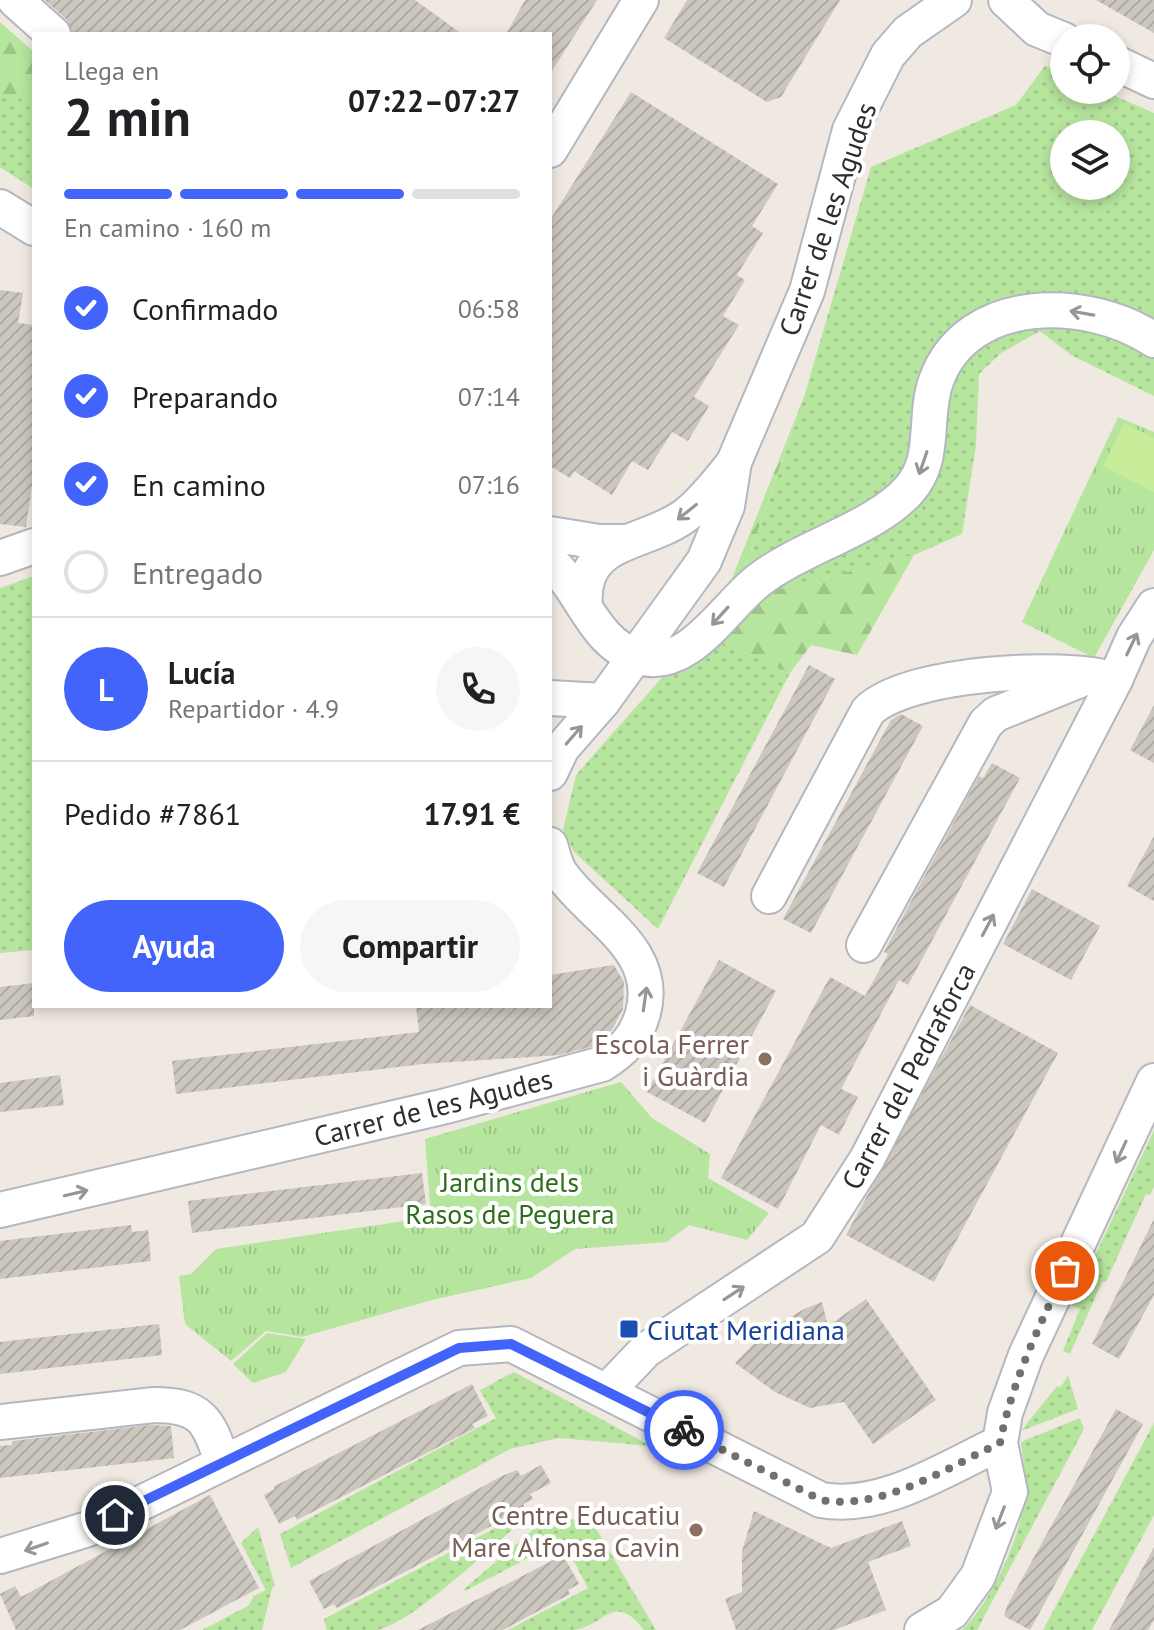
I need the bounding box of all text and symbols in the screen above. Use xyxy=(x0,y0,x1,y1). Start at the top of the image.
map controls xyxy=(1050,24,1130,200)
button: locate xyxy=(1050,24,1130,104)
text: Llega en xyxy=(64,54,159,87)
text: 07:22–07:27 xyxy=(348,81,520,120)
text: 2 min xyxy=(64,83,191,150)
street label: Carrer de les Agudes xyxy=(770,97,884,341)
button: layers xyxy=(1050,120,1130,200)
text: En camino · 160 m xyxy=(64,211,271,244)
icon: check xyxy=(64,286,108,330)
text: Confirmado xyxy=(132,289,278,328)
text: 06:58 xyxy=(458,292,520,325)
one-way arrow xyxy=(1069,305,1095,320)
icon: check xyxy=(64,374,108,418)
text: Preparando xyxy=(132,377,278,416)
text: 07:14 xyxy=(458,380,520,413)
one-way arrow xyxy=(915,451,930,476)
icon: check xyxy=(64,462,108,506)
text: En camino xyxy=(132,465,266,504)
text: 07:16 xyxy=(458,468,520,501)
one-way arrow xyxy=(677,503,698,521)
text: Entregado xyxy=(132,553,263,592)
one-way arrow xyxy=(710,606,729,626)
one-way arrow xyxy=(1125,632,1140,656)
button: phone xyxy=(436,647,520,731)
text: Lucía xyxy=(168,653,236,692)
text: L xyxy=(98,670,114,709)
text: Repartidor · 4.9 xyxy=(168,692,339,725)
one-way arrow xyxy=(565,725,583,745)
text: Pedido #7861 xyxy=(64,794,241,833)
text: 17.91 € xyxy=(424,794,520,833)
button: Ayuda xyxy=(64,900,284,992)
button: Compartir xyxy=(300,900,520,992)
one-way arrow xyxy=(980,914,996,938)
street label: Carrer del Pedraforca xyxy=(833,956,983,1196)
one-way arrow xyxy=(638,987,653,1012)
place label: Escola Ferrer i Guàrdia xyxy=(594,1025,749,1094)
marker: Escola Ferrer i Guàrdia xyxy=(756,1050,774,1068)
street label: Carrer de les Agudes xyxy=(310,1059,556,1155)
one-way arrow xyxy=(1113,1140,1128,1164)
park label: Jardins dels Rasos de Peguera xyxy=(405,1163,615,1232)
one-way arrow xyxy=(63,1185,88,1200)
pin xyxy=(1031,1237,1099,1305)
icon: bag xyxy=(1043,1249,1087,1293)
one-way arrow xyxy=(722,1284,745,1300)
place label: Ciutat Meridiana xyxy=(647,1311,845,1348)
marker: Ciutat Meridiana xyxy=(618,1318,640,1340)
courier xyxy=(644,1390,724,1470)
icon: bike xyxy=(662,1408,706,1452)
pin xyxy=(81,1481,149,1549)
icon: home xyxy=(93,1493,137,1537)
place label: Centre Educatiu Mare Alfonsa Cavin xyxy=(451,1496,680,1565)
one-way arrow xyxy=(992,1505,1006,1529)
marker: Centre Educatiu Mare Alfonsa Cavin xyxy=(687,1521,705,1539)
one-way arrow xyxy=(24,1541,49,1555)

